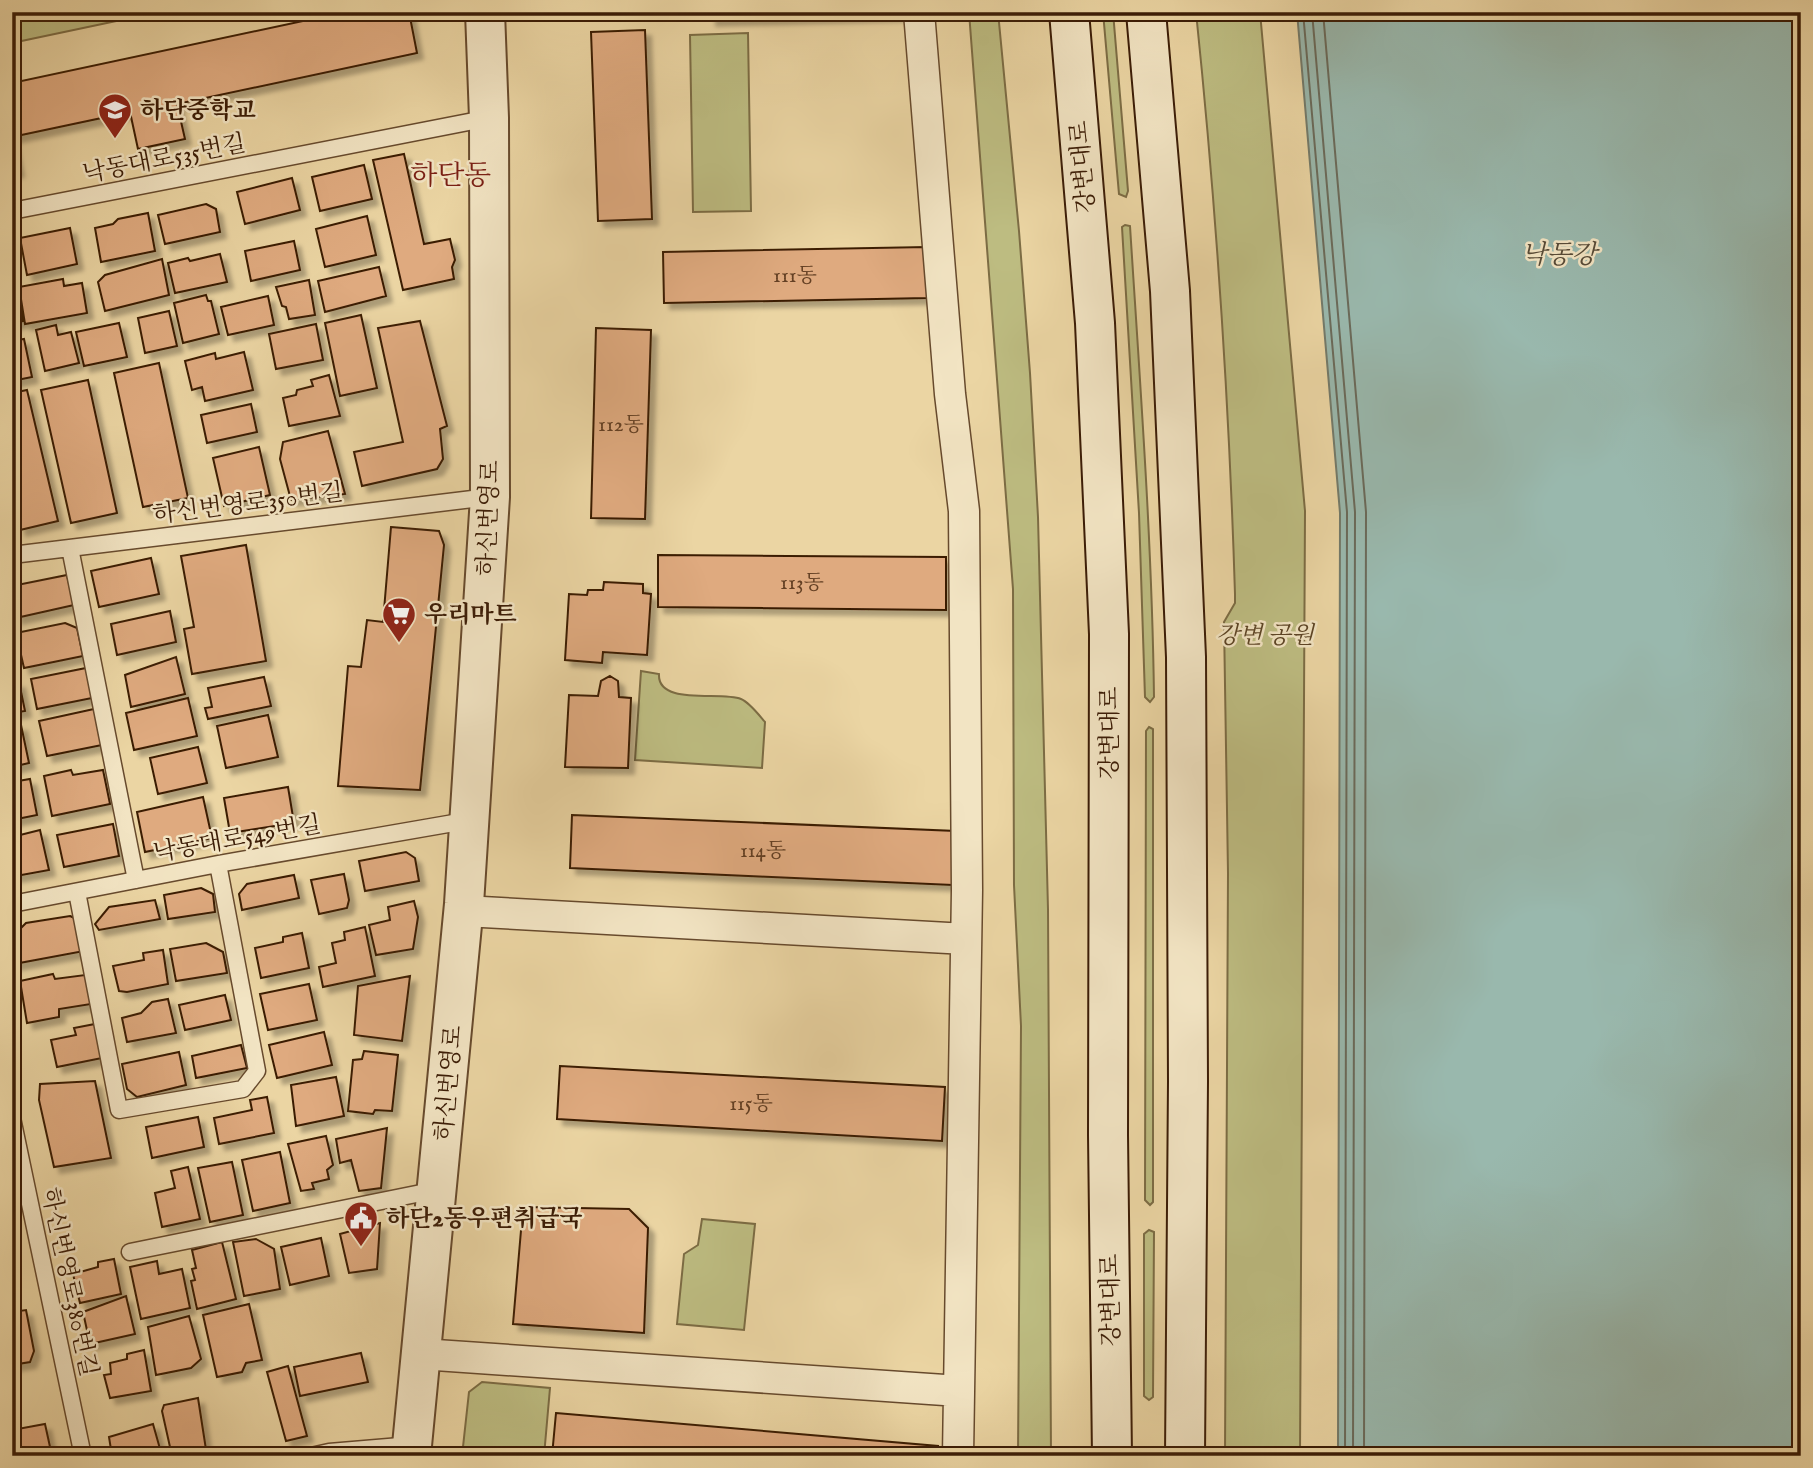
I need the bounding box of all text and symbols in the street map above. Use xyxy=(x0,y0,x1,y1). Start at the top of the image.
school or university icon: 하단중학교 xyxy=(96,91,134,140)
place label: 하단중학교 xyxy=(140,96,256,127)
street label: 강변대로 xyxy=(1064,119,1103,214)
street label: 낙동대로535번길 xyxy=(80,128,248,190)
district label: 하단동 xyxy=(410,159,492,194)
water label: 낙동강 xyxy=(1521,239,1601,272)
house number: 111동 xyxy=(773,263,817,290)
house number: 112동 xyxy=(598,412,644,439)
street label: 하신번영로 xyxy=(472,460,507,577)
street label: 하신번영로350번길 xyxy=(151,477,345,532)
house number: 113동 xyxy=(780,570,824,597)
supermarket icon: 우리마트 xyxy=(380,595,418,644)
place label: 우리마트 xyxy=(424,600,517,631)
park label: 강변 공원 xyxy=(1216,621,1316,652)
street label: 강변대로 xyxy=(1095,687,1126,779)
street label: 낙동대로549번길 xyxy=(151,809,324,869)
house number: 114동 xyxy=(740,838,786,865)
street label: 하신번영로 xyxy=(429,1024,470,1142)
house number: 115동 xyxy=(729,1091,773,1118)
street label: 하신번영로380번길 xyxy=(33,1185,104,1380)
public building icon: 하단2동우편취급국 xyxy=(342,1199,380,1248)
place label: 하단2동우편취급국 xyxy=(386,1204,583,1235)
street label: 강변대로 xyxy=(1095,1253,1128,1347)

